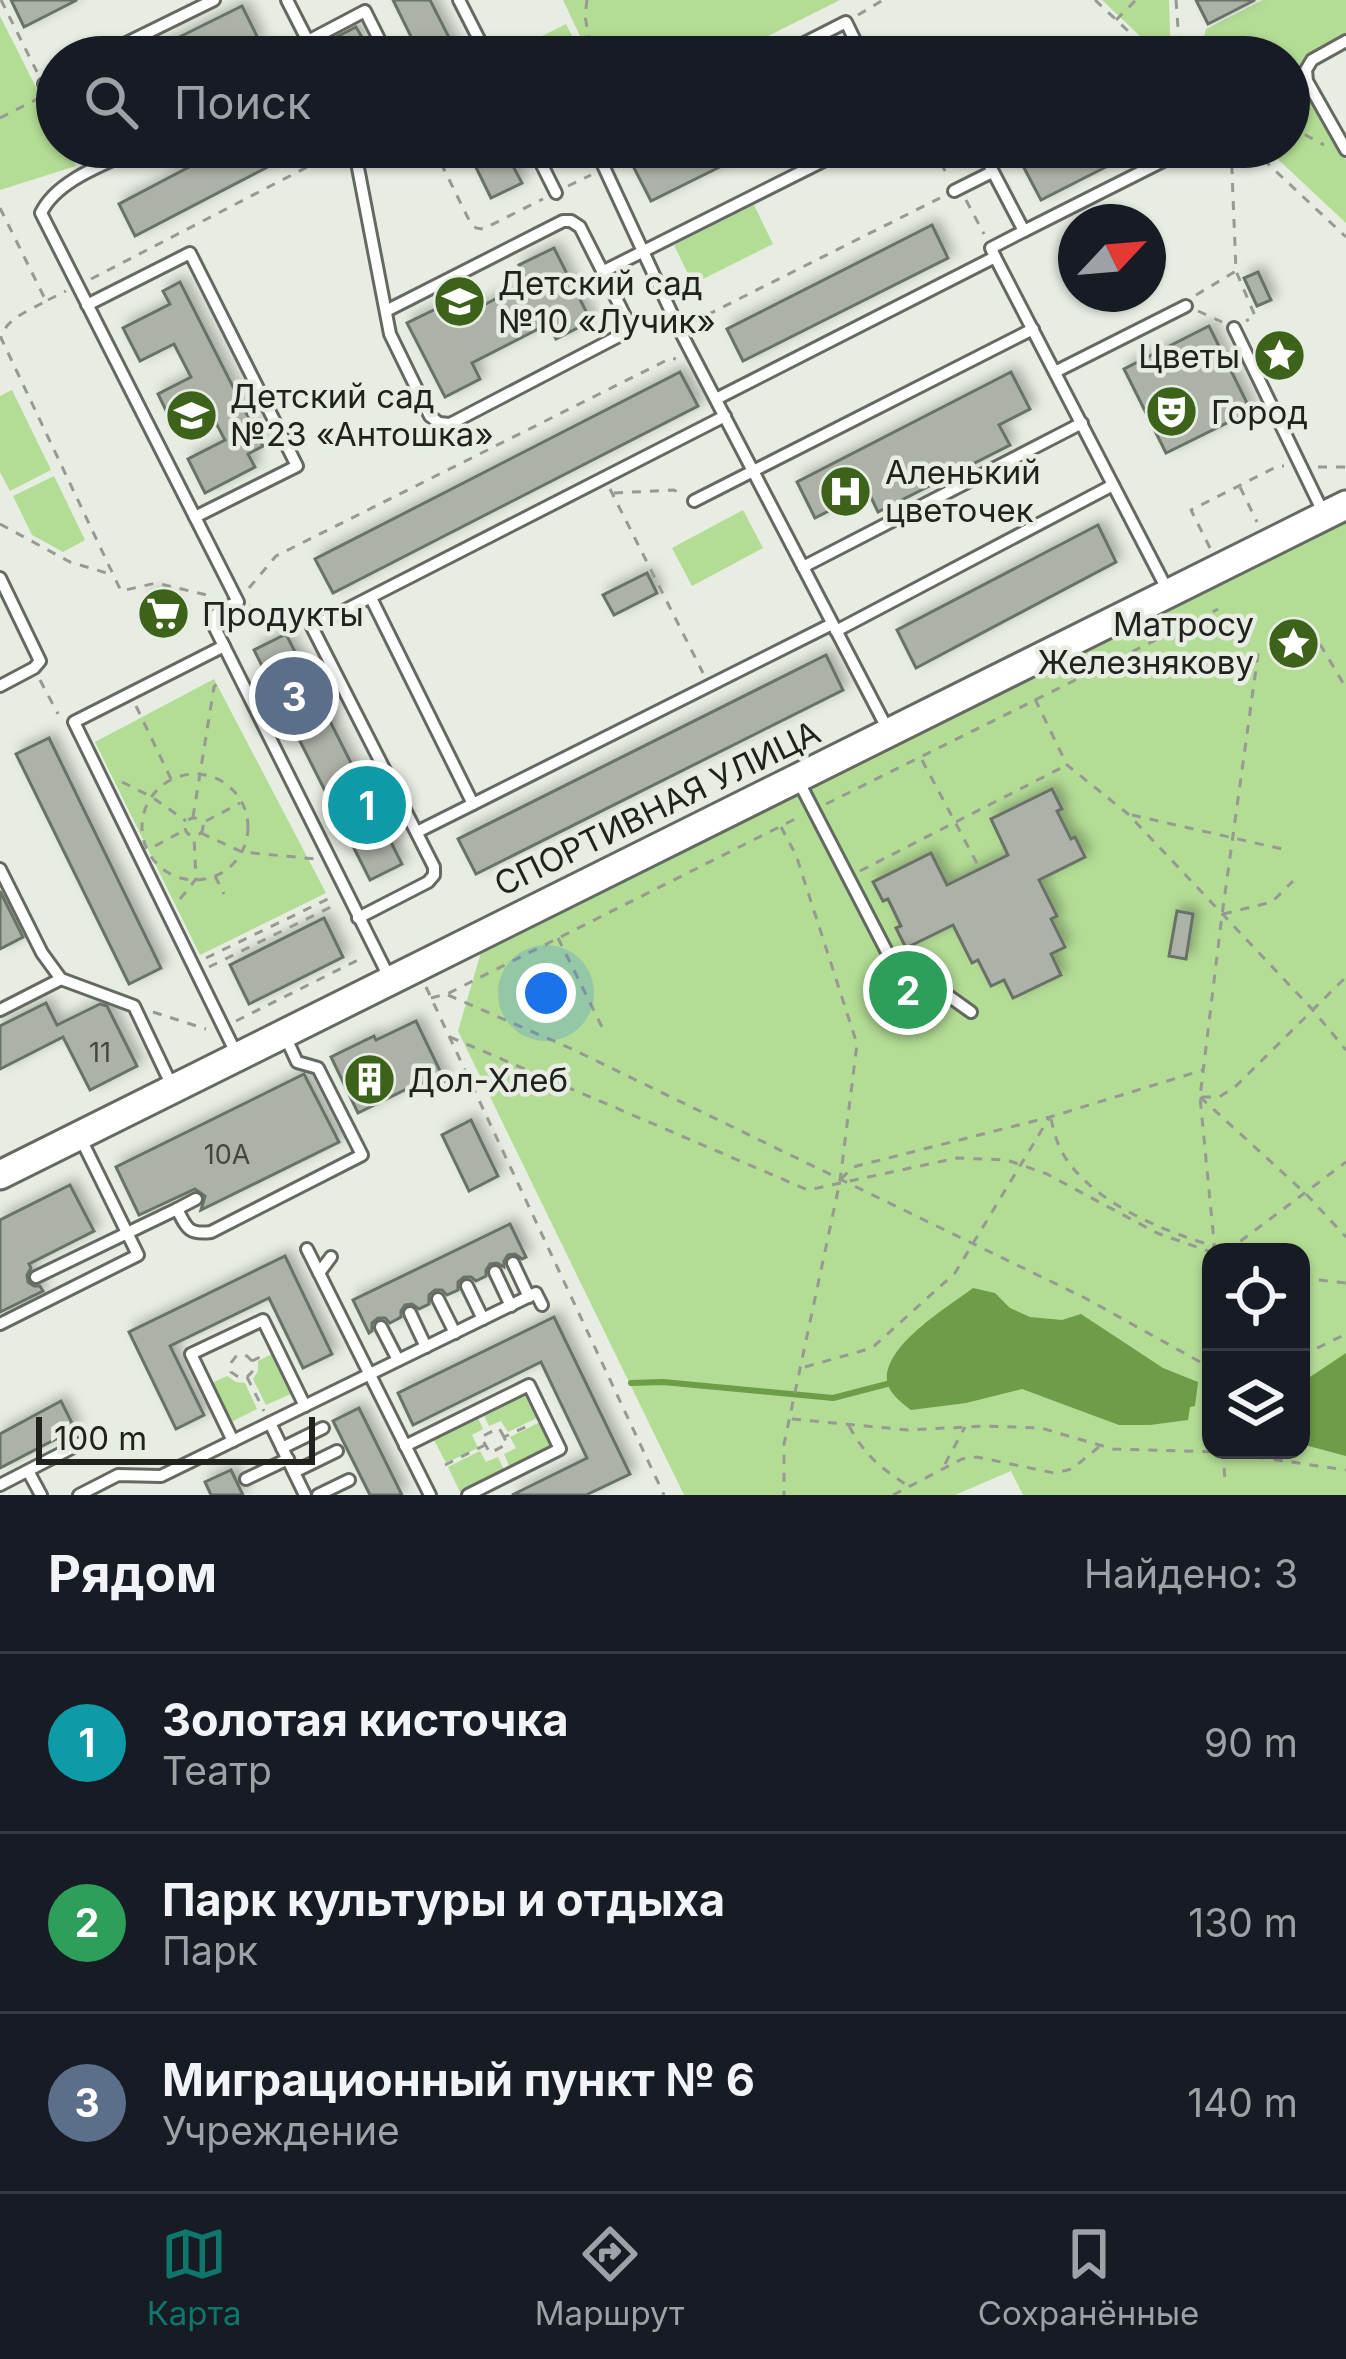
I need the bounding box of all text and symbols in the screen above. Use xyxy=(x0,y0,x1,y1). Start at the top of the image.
search box xyxy=(36,36,1310,168)
icon: search xyxy=(78,69,144,135)
text: Поиск xyxy=(174,75,311,130)
north arrow xyxy=(1058,204,1166,312)
place label: Детский сад №10 «Лучик» xyxy=(498,263,716,341)
school or university icon: Детский сад №10 «Лучик» xyxy=(431,274,487,330)
place icon: Цветы xyxy=(1251,328,1307,384)
place label: Цветы xyxy=(1138,336,1240,376)
place label: Детский сад №23 «Антошка» xyxy=(230,376,494,454)
theatre icon: Город xyxy=(1144,384,1200,440)
school or university icon: Детский сад №23 «Антошка» xyxy=(163,387,219,443)
place label: Город xyxy=(1211,392,1308,432)
place label: Аленький цветочек xyxy=(885,452,1041,530)
hospital icon: Аленький цветочек xyxy=(818,463,874,519)
supermarket icon: Продукты xyxy=(135,586,191,642)
place label: Продукты xyxy=(202,594,364,634)
place label: Матросу Железнякову xyxy=(1038,604,1254,682)
place icon: Матросу Железнякову xyxy=(1265,615,1321,671)
pin: 3 xyxy=(255,651,333,741)
street label: СПОРТИВНАЯ УЛИЦА xyxy=(488,712,826,904)
pin: 1 xyxy=(328,760,406,850)
pin: 2 xyxy=(869,945,947,1035)
your location xyxy=(516,963,576,1023)
house number: 11 xyxy=(89,1036,111,1069)
building icon: Дол-Хлеб xyxy=(341,1052,397,1108)
place label: Дол-Хлеб xyxy=(408,1060,568,1100)
house number: 10А xyxy=(204,1138,250,1171)
map controls xyxy=(1202,1243,1310,1459)
button: locate xyxy=(1202,1243,1310,1351)
button: layers xyxy=(1202,1351,1310,1459)
scale bar xyxy=(36,1411,315,1464)
text: 100 m xyxy=(54,1418,147,1458)
text: Рядом xyxy=(48,1543,217,1604)
text: Найдено: 3 xyxy=(1084,1550,1298,1597)
text: Золотая кисточка xyxy=(162,1692,569,1747)
text: 1 xyxy=(79,1719,95,1766)
text: 90 m xyxy=(1204,1719,1298,1766)
text: Театр xyxy=(162,1747,272,1794)
text: Парк культуры и отдыха xyxy=(162,1872,725,1927)
text: 2 xyxy=(75,1899,99,1946)
text: 130 m xyxy=(1188,1899,1298,1946)
text: Парк xyxy=(162,1927,258,1974)
text: Миграционный пункт № 6 xyxy=(162,2052,755,2107)
text: 3 xyxy=(74,2079,100,2126)
text: 140 m xyxy=(1187,2079,1298,2126)
text: Учреждение xyxy=(162,2107,400,2154)
tab: Карта xyxy=(147,2221,241,2333)
tab: Маршрут xyxy=(535,2221,684,2333)
tab: Сохранённые xyxy=(978,2221,1199,2333)

